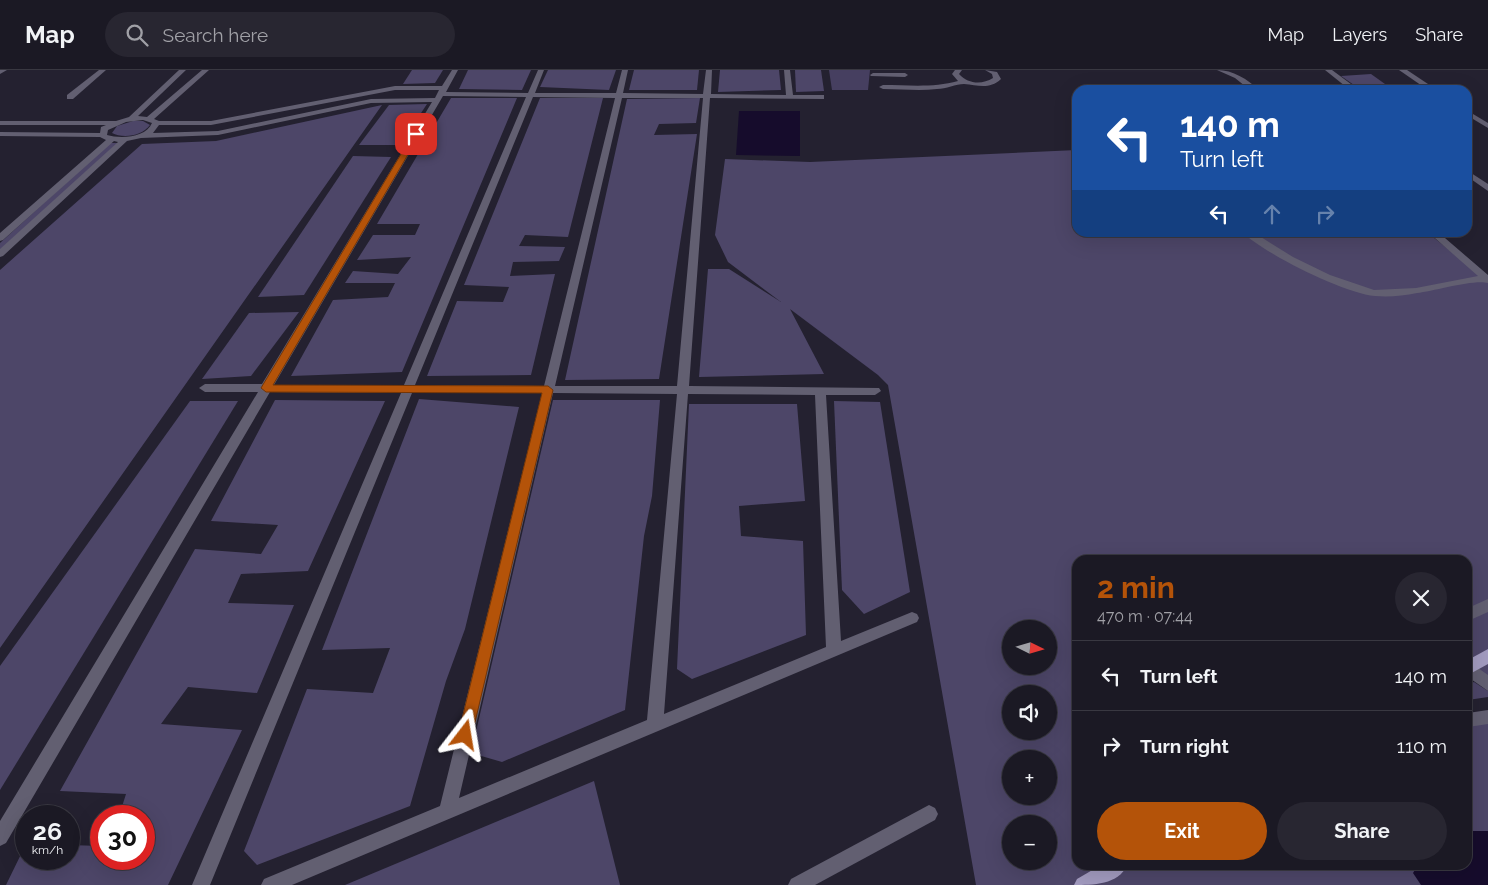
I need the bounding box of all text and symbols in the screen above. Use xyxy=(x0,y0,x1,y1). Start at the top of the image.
search box xyxy=(105,12,455,57)
text: Map xyxy=(25,20,75,49)
icon: search xyxy=(123,21,151,49)
text: Search here xyxy=(163,24,268,46)
text: Map xyxy=(1268,24,1304,45)
text: Layers xyxy=(1332,24,1387,45)
text: Share xyxy=(1415,24,1463,45)
text: 140 m xyxy=(1180,104,1280,145)
icon: left xyxy=(1097,105,1162,170)
pin xyxy=(395,113,437,155)
icon: arrive xyxy=(402,120,430,148)
text: Turn left xyxy=(1180,146,1264,172)
icon: left xyxy=(1205,200,1233,228)
icon: ahead xyxy=(1258,200,1286,228)
icon: right xyxy=(1311,200,1339,228)
text: 2 min xyxy=(1097,570,1175,605)
button: close xyxy=(1395,572,1447,624)
text: 470 m · 07:44 xyxy=(1097,607,1193,626)
north arrow xyxy=(1002,620,1058,675)
map controls xyxy=(1002,620,1057,870)
icon: left xyxy=(1097,662,1125,690)
text: Turn left xyxy=(1140,665,1217,687)
text: 140 m xyxy=(1395,665,1447,687)
button: sound xyxy=(1002,685,1057,740)
position arrow xyxy=(438,708,490,760)
icon: right xyxy=(1097,732,1125,760)
text: Turn right xyxy=(1140,735,1229,757)
text: 110 m xyxy=(1397,735,1447,757)
button: + xyxy=(1002,750,1057,805)
button: Exit xyxy=(1097,802,1267,860)
button: Share xyxy=(1277,802,1447,860)
speed limit sign: 30 xyxy=(90,805,155,870)
button: − xyxy=(1002,815,1057,870)
text: 26 xyxy=(33,816,62,846)
text: km/h xyxy=(32,843,63,857)

